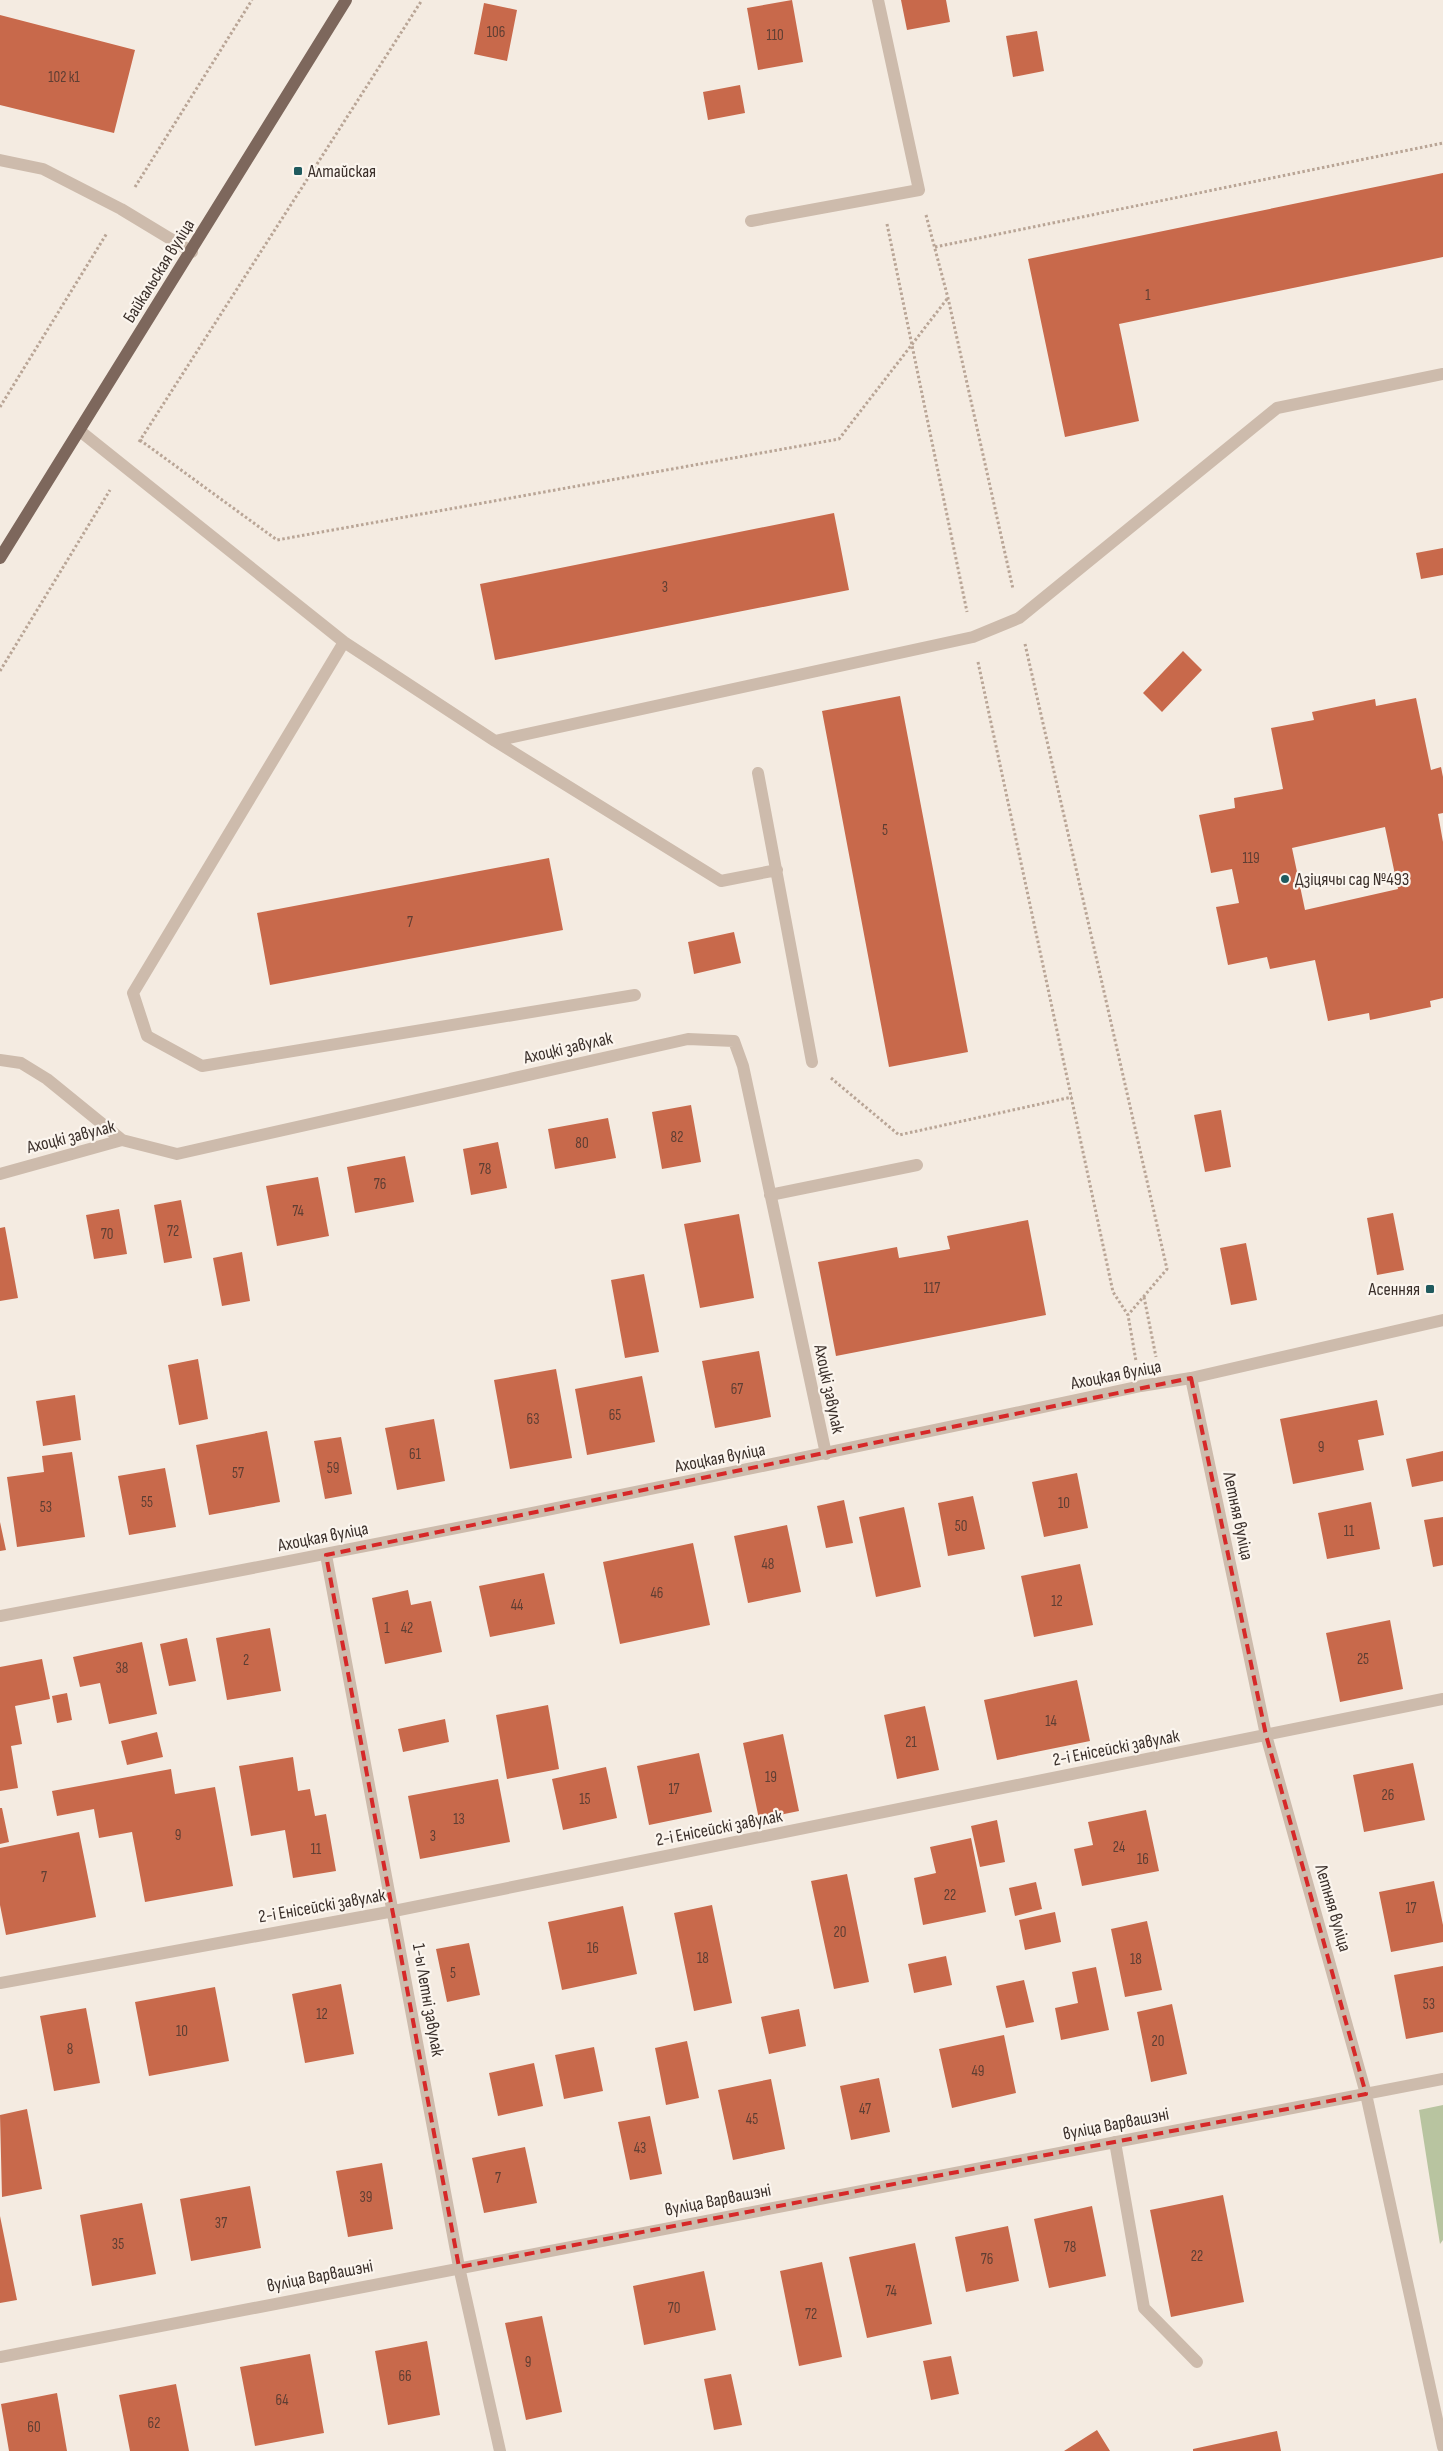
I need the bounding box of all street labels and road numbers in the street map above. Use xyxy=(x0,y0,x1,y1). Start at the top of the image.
street label: Байкальская вуліца xyxy=(119,215,199,327)
street label: Ахоцкі завулак xyxy=(521,1028,615,1069)
street label: Ахоцкі завулак xyxy=(24,1116,118,1158)
street label: Ахоцкі завулак xyxy=(809,1342,849,1436)
street label: Ахоцкая вуліца xyxy=(1068,1356,1163,1394)
street label: Ахоцкая вуліца xyxy=(672,1439,767,1477)
street label: Летняя вуліца xyxy=(1218,1469,1258,1562)
street label: Ахоцкая вуліца xyxy=(275,1518,370,1556)
street label: 2-і Енісейскі завулак xyxy=(1051,1725,1181,1771)
street label: 2-і Енісейскі завулак xyxy=(654,1805,784,1851)
street label: Летняя вуліца xyxy=(1310,1861,1355,1954)
street label: 2-і Енісейскі завулак xyxy=(257,1884,387,1928)
street label: 1-ы Летні завулак xyxy=(408,1942,448,2058)
street label: вуліца Варвашэні xyxy=(1061,2103,1171,2145)
street label: вуліца Варвашэні xyxy=(663,2179,773,2221)
street label: вуліца Варвашэні xyxy=(265,2255,375,2297)

